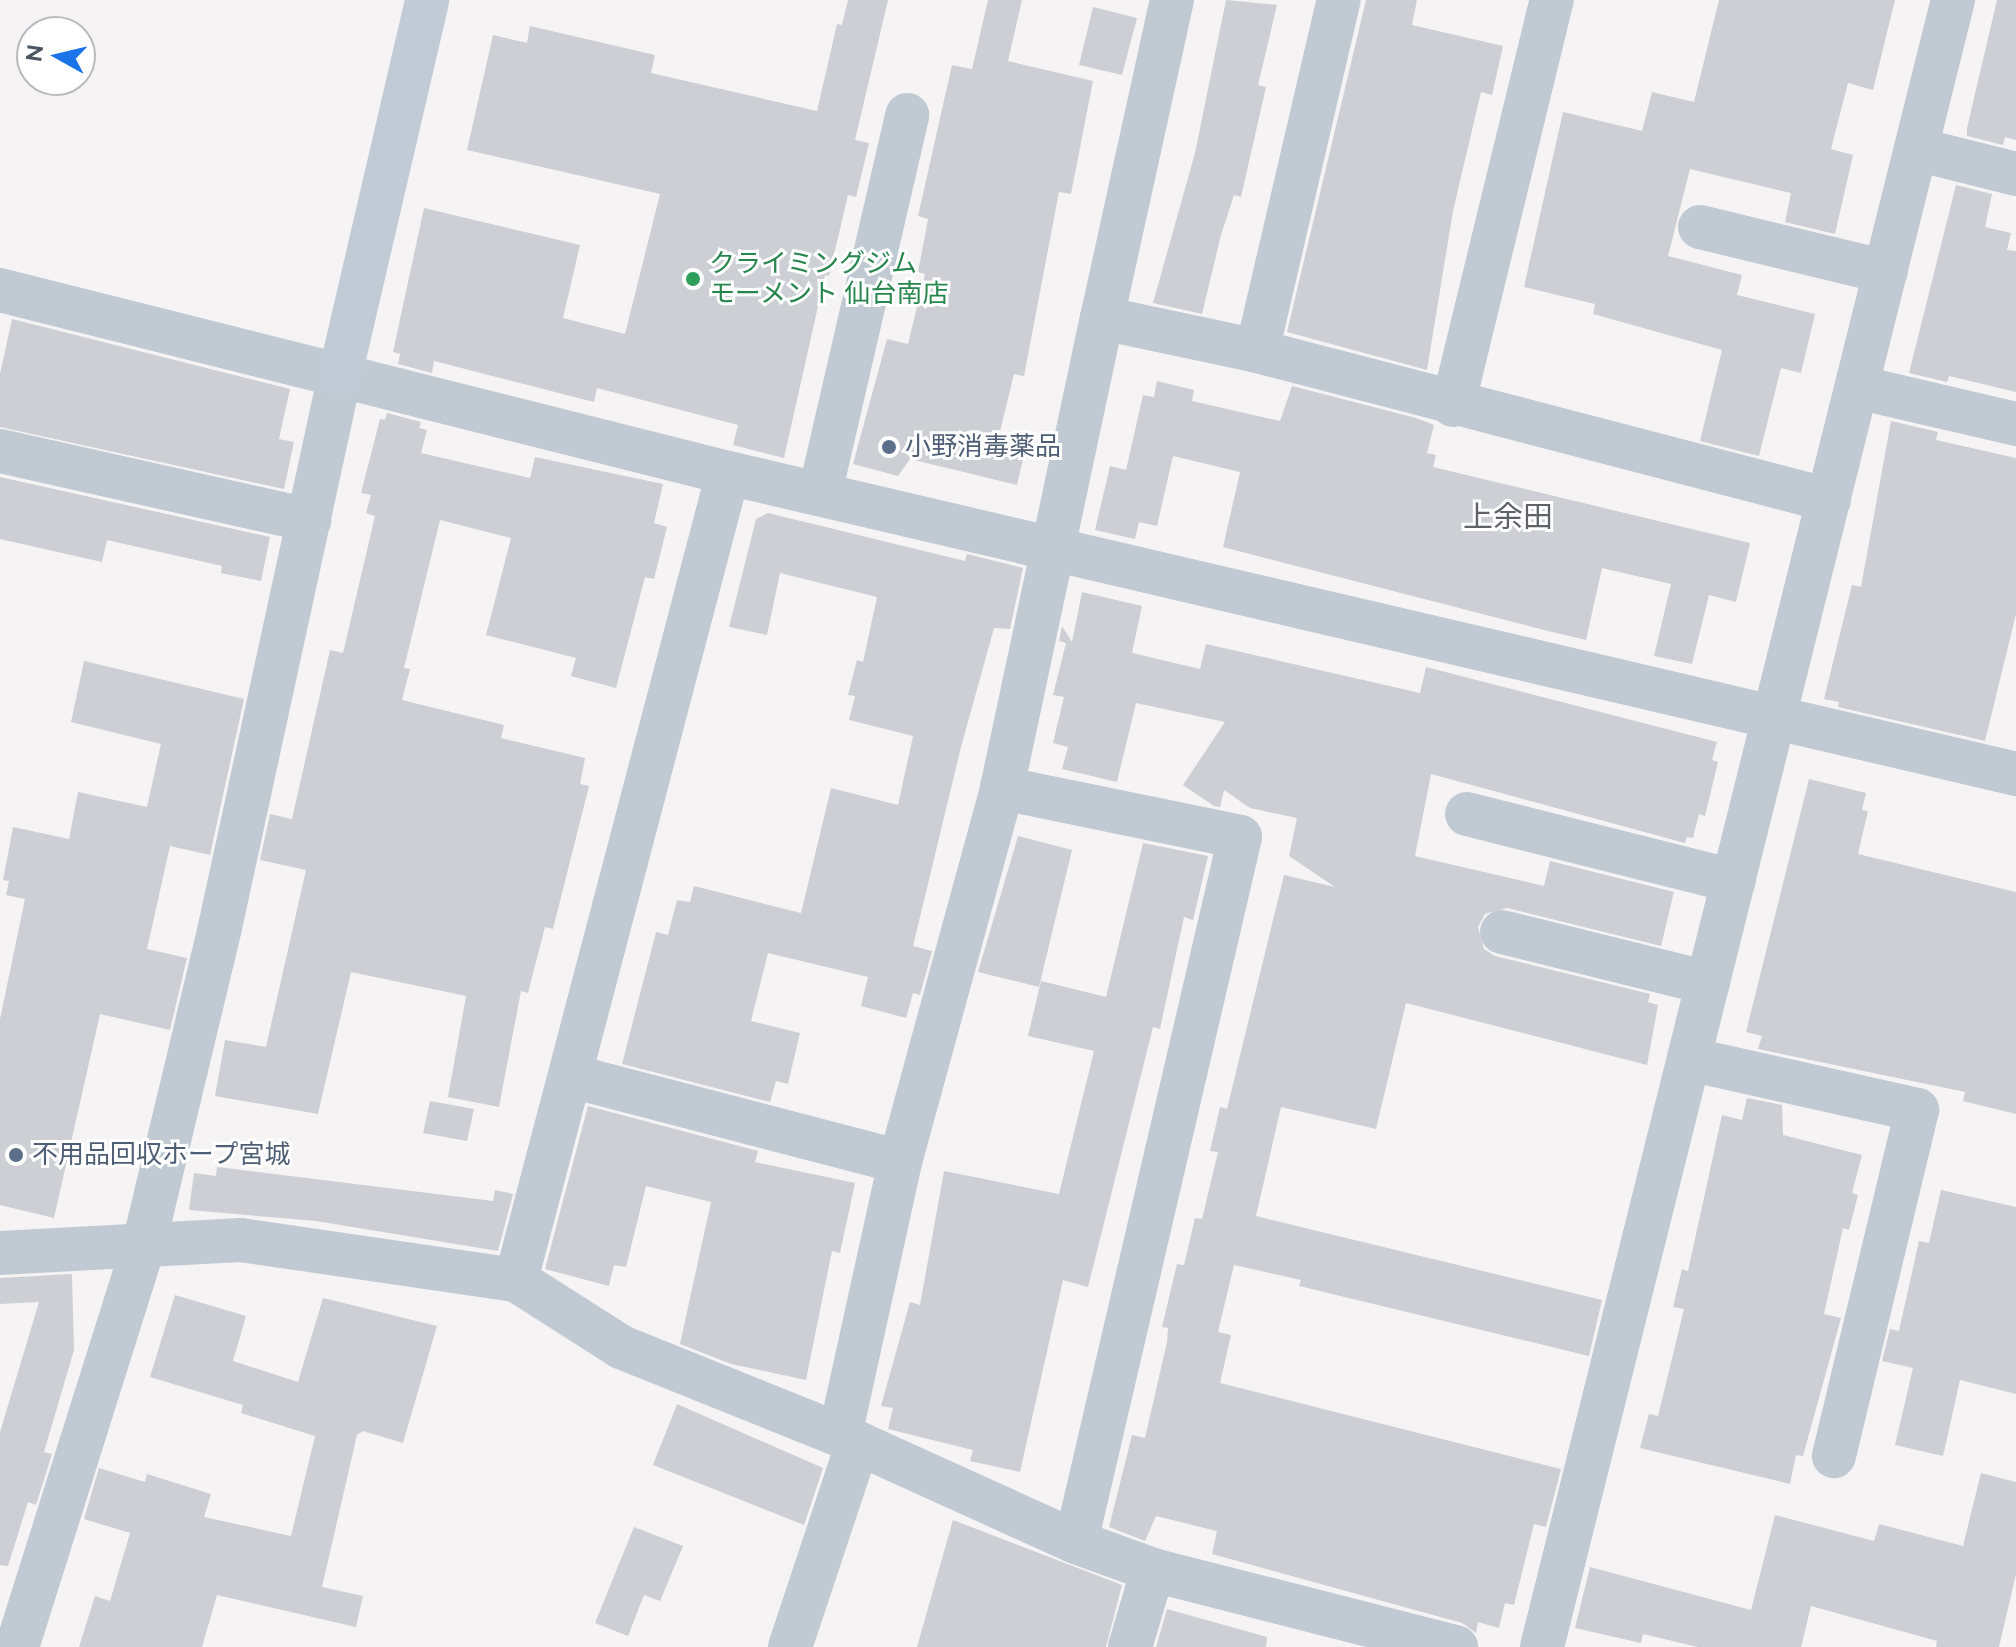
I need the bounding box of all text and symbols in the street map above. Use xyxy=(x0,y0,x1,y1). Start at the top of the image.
north arrow xyxy=(16,16,96,96)
text: N xyxy=(20,43,48,63)
place label: クライミングジム モーメント 仙台南店 xyxy=(709,248,950,310)
marker: クライミングジム モーメント 仙台南店 xyxy=(684,270,702,288)
place label: 小野消毒薬品 xyxy=(905,431,1061,463)
marker: 小野消毒薬品 xyxy=(880,438,898,456)
district label: 上余田 xyxy=(1463,499,1553,535)
place label: 不用品回収ホープ宮城 xyxy=(32,1139,292,1171)
marker: 不用品回収ホープ宮城 xyxy=(7,1146,25,1164)

